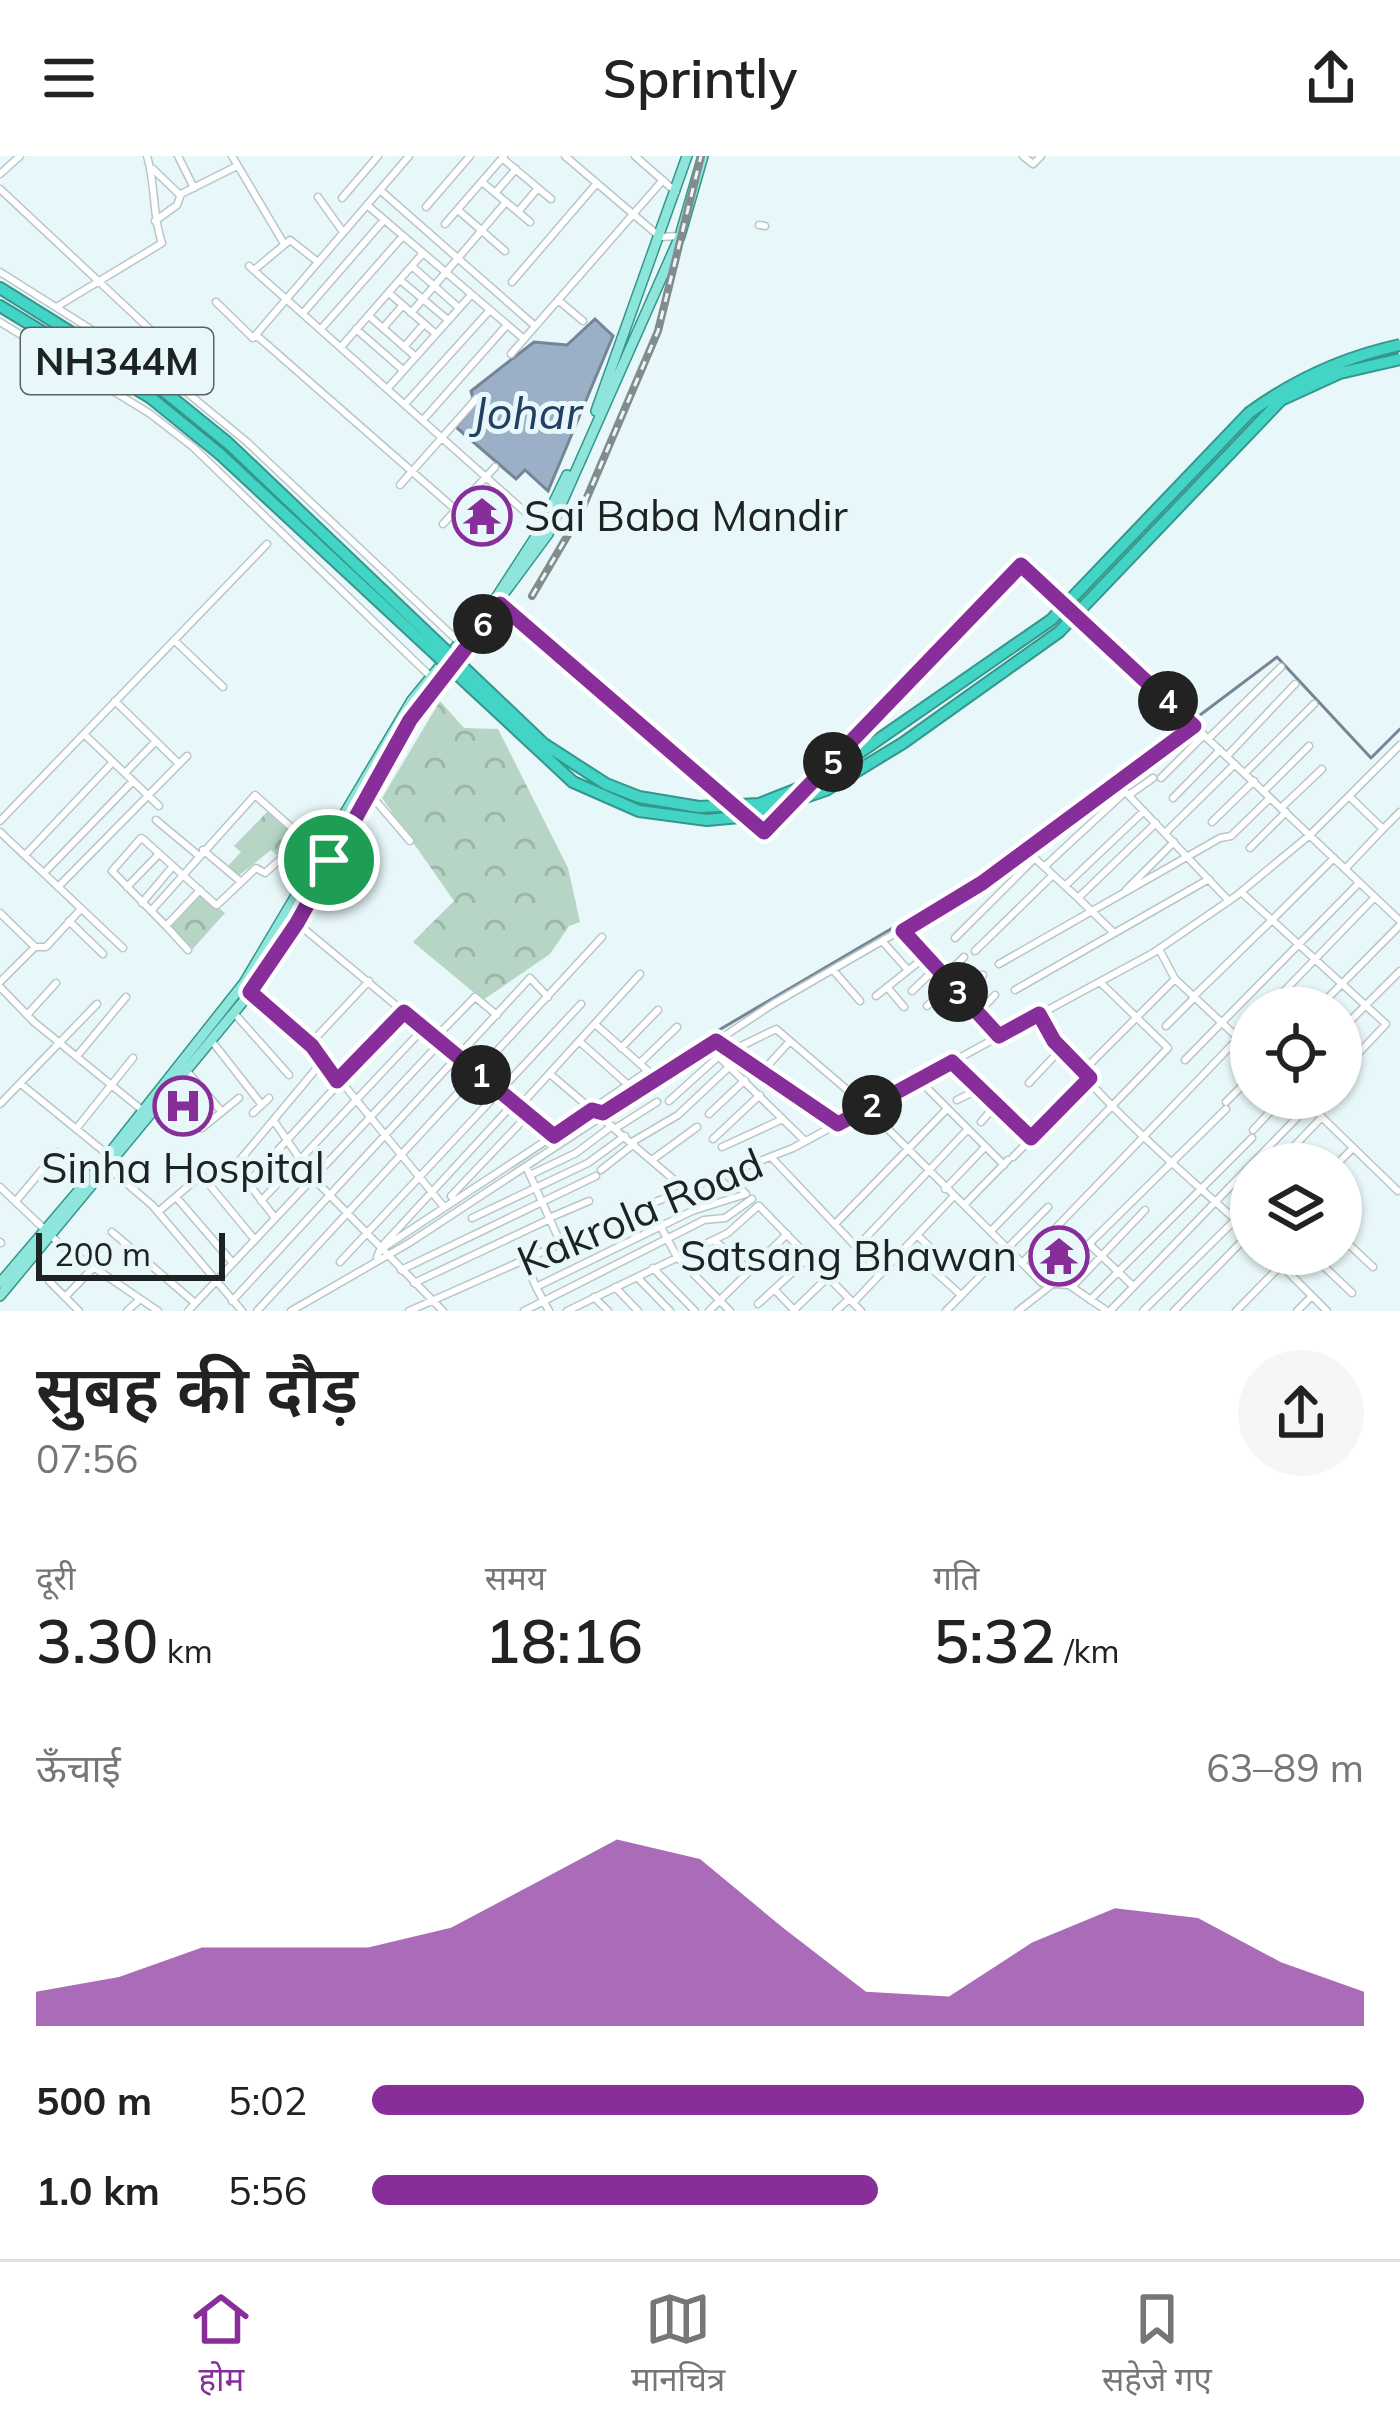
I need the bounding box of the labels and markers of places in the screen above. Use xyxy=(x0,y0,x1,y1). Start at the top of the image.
temple icon: Sai Baba Mandir xyxy=(451,485,513,547)
place label: Sai Baba Mandir xyxy=(524,489,848,542)
pin: 6 xyxy=(453,594,513,654)
pin: 4 xyxy=(1138,671,1198,731)
pin: 5 xyxy=(803,732,863,792)
pin xyxy=(278,809,380,911)
pin: 3 xyxy=(928,962,988,1022)
pin: 1 xyxy=(451,1045,511,1105)
hospital icon: Sinha Hospital xyxy=(152,1075,214,1137)
pin: 2 xyxy=(842,1075,902,1135)
place label: Sinha Hospital xyxy=(41,1141,325,1194)
temple icon: Satsang Bhawan xyxy=(1028,1225,1090,1287)
place label: Satsang Bhawan xyxy=(680,1229,1017,1282)

